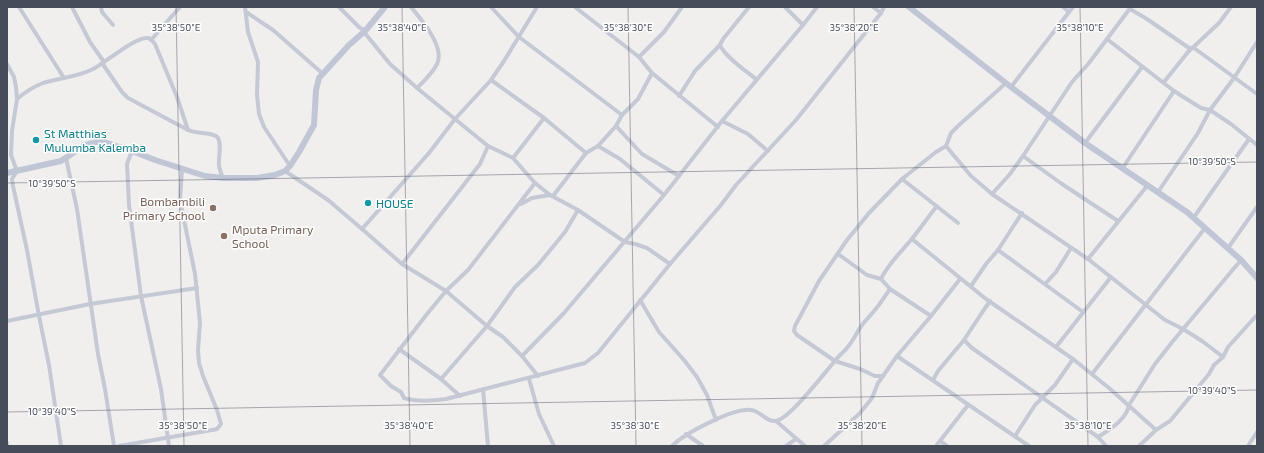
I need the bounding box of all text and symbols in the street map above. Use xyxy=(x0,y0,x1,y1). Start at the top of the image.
text: 35°38'50"E xyxy=(152,21,201,33)
text: 35°38'40"E xyxy=(377,21,427,33)
text: 35°38'30"E xyxy=(604,21,653,33)
text: 35°38'20"E xyxy=(829,21,879,33)
text: 35°38'10"E xyxy=(1056,21,1104,33)
place label: St Matthias Mulumba Kalemba xyxy=(44,126,146,154)
marker: St Matthias Mulumba Kalemba xyxy=(31,135,41,145)
text: 10°39'50"S xyxy=(1188,155,1236,167)
text: 10°39'50"S xyxy=(28,177,76,189)
place label: Bombambili Primary School xyxy=(123,194,205,222)
place label: HOUSE xyxy=(376,196,414,210)
marker: HOUSE xyxy=(363,198,373,208)
marker: Bombambili Primary School xyxy=(208,203,218,213)
place label: Mputa Primary School xyxy=(232,222,314,250)
marker: Mputa Primary School xyxy=(219,231,229,241)
text: 10°39'40"S xyxy=(1188,384,1236,396)
text: 10°39'40"S xyxy=(28,405,76,417)
text: 35°38'50"E xyxy=(159,419,208,431)
text: 35°38'40"E xyxy=(384,419,434,431)
text: 35°38'30"E xyxy=(611,419,660,431)
text: 35°38'20"E xyxy=(837,419,887,431)
text: 35°38'10"E xyxy=(1064,419,1112,431)

